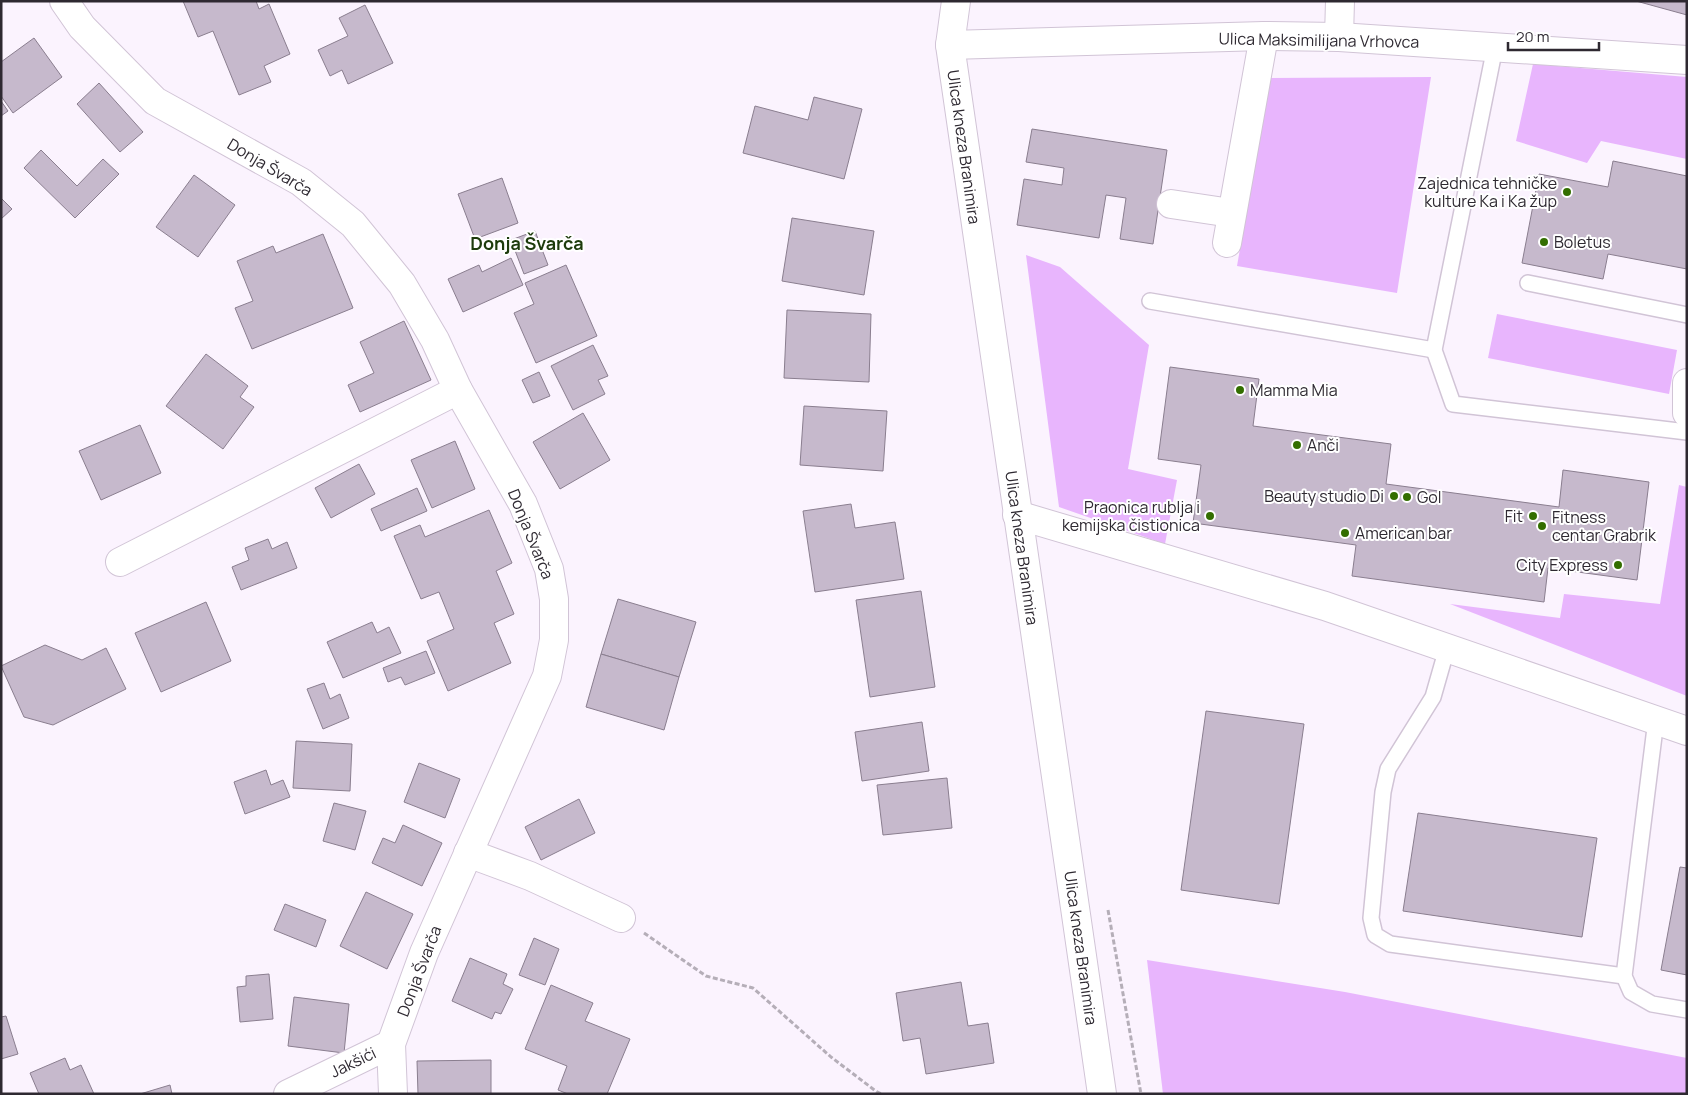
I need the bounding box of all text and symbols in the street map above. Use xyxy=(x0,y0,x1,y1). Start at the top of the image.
scale bar xyxy=(1508,20,1599,52)
text: 20 m xyxy=(1516,26,1549,47)
street label: Ulica Maksimilijana Vrhovca xyxy=(1218,27,1420,53)
street label: Ulica kneza Branimira xyxy=(942,69,986,225)
street label: Donja Švarča xyxy=(223,133,317,201)
place label: Zajednica tehničke kulture Ka i Ka žup xyxy=(1417,172,1557,212)
marker: Zajednica tehničke kulture Ka i Ka žup xyxy=(1561,186,1573,198)
district label: Donja Švarča xyxy=(470,231,584,255)
place label: Boletus xyxy=(1554,231,1611,253)
marker: Boletus xyxy=(1538,236,1550,248)
place label: Mamma Mia xyxy=(1250,379,1338,401)
marker: Mamma Mia xyxy=(1234,384,1246,396)
place label: Anči xyxy=(1307,434,1339,456)
marker: Anči xyxy=(1291,439,1303,451)
street label: Ulica kneza Branimira xyxy=(1000,470,1044,626)
place label: Beauty studio Di xyxy=(1264,485,1384,507)
street label: Donja Švarča xyxy=(503,486,559,582)
place label: Gol xyxy=(1417,486,1441,508)
marker: Beauty studio Di xyxy=(1388,490,1400,502)
marker: Gol xyxy=(1401,491,1413,503)
place label: Praonica rublja i kemijska čistionica xyxy=(1062,496,1200,536)
place label: Fit xyxy=(1505,505,1523,527)
place label: Fitness centar Grabrik xyxy=(1552,506,1657,546)
marker: Praonica rublja i kemijska čistionica xyxy=(1204,510,1216,522)
marker: Fit xyxy=(1527,510,1539,522)
marker: Fitness centar Grabrik xyxy=(1536,520,1548,532)
place label: American bar xyxy=(1355,522,1452,544)
marker: American bar xyxy=(1339,527,1351,539)
place label: City Express xyxy=(1516,554,1608,576)
marker: City Express xyxy=(1612,559,1624,571)
street label: Ulica kneza Branimira xyxy=(1059,870,1103,1026)
street label: Donja Švarča xyxy=(392,922,446,1020)
street label: Jakšići xyxy=(326,1041,380,1083)

